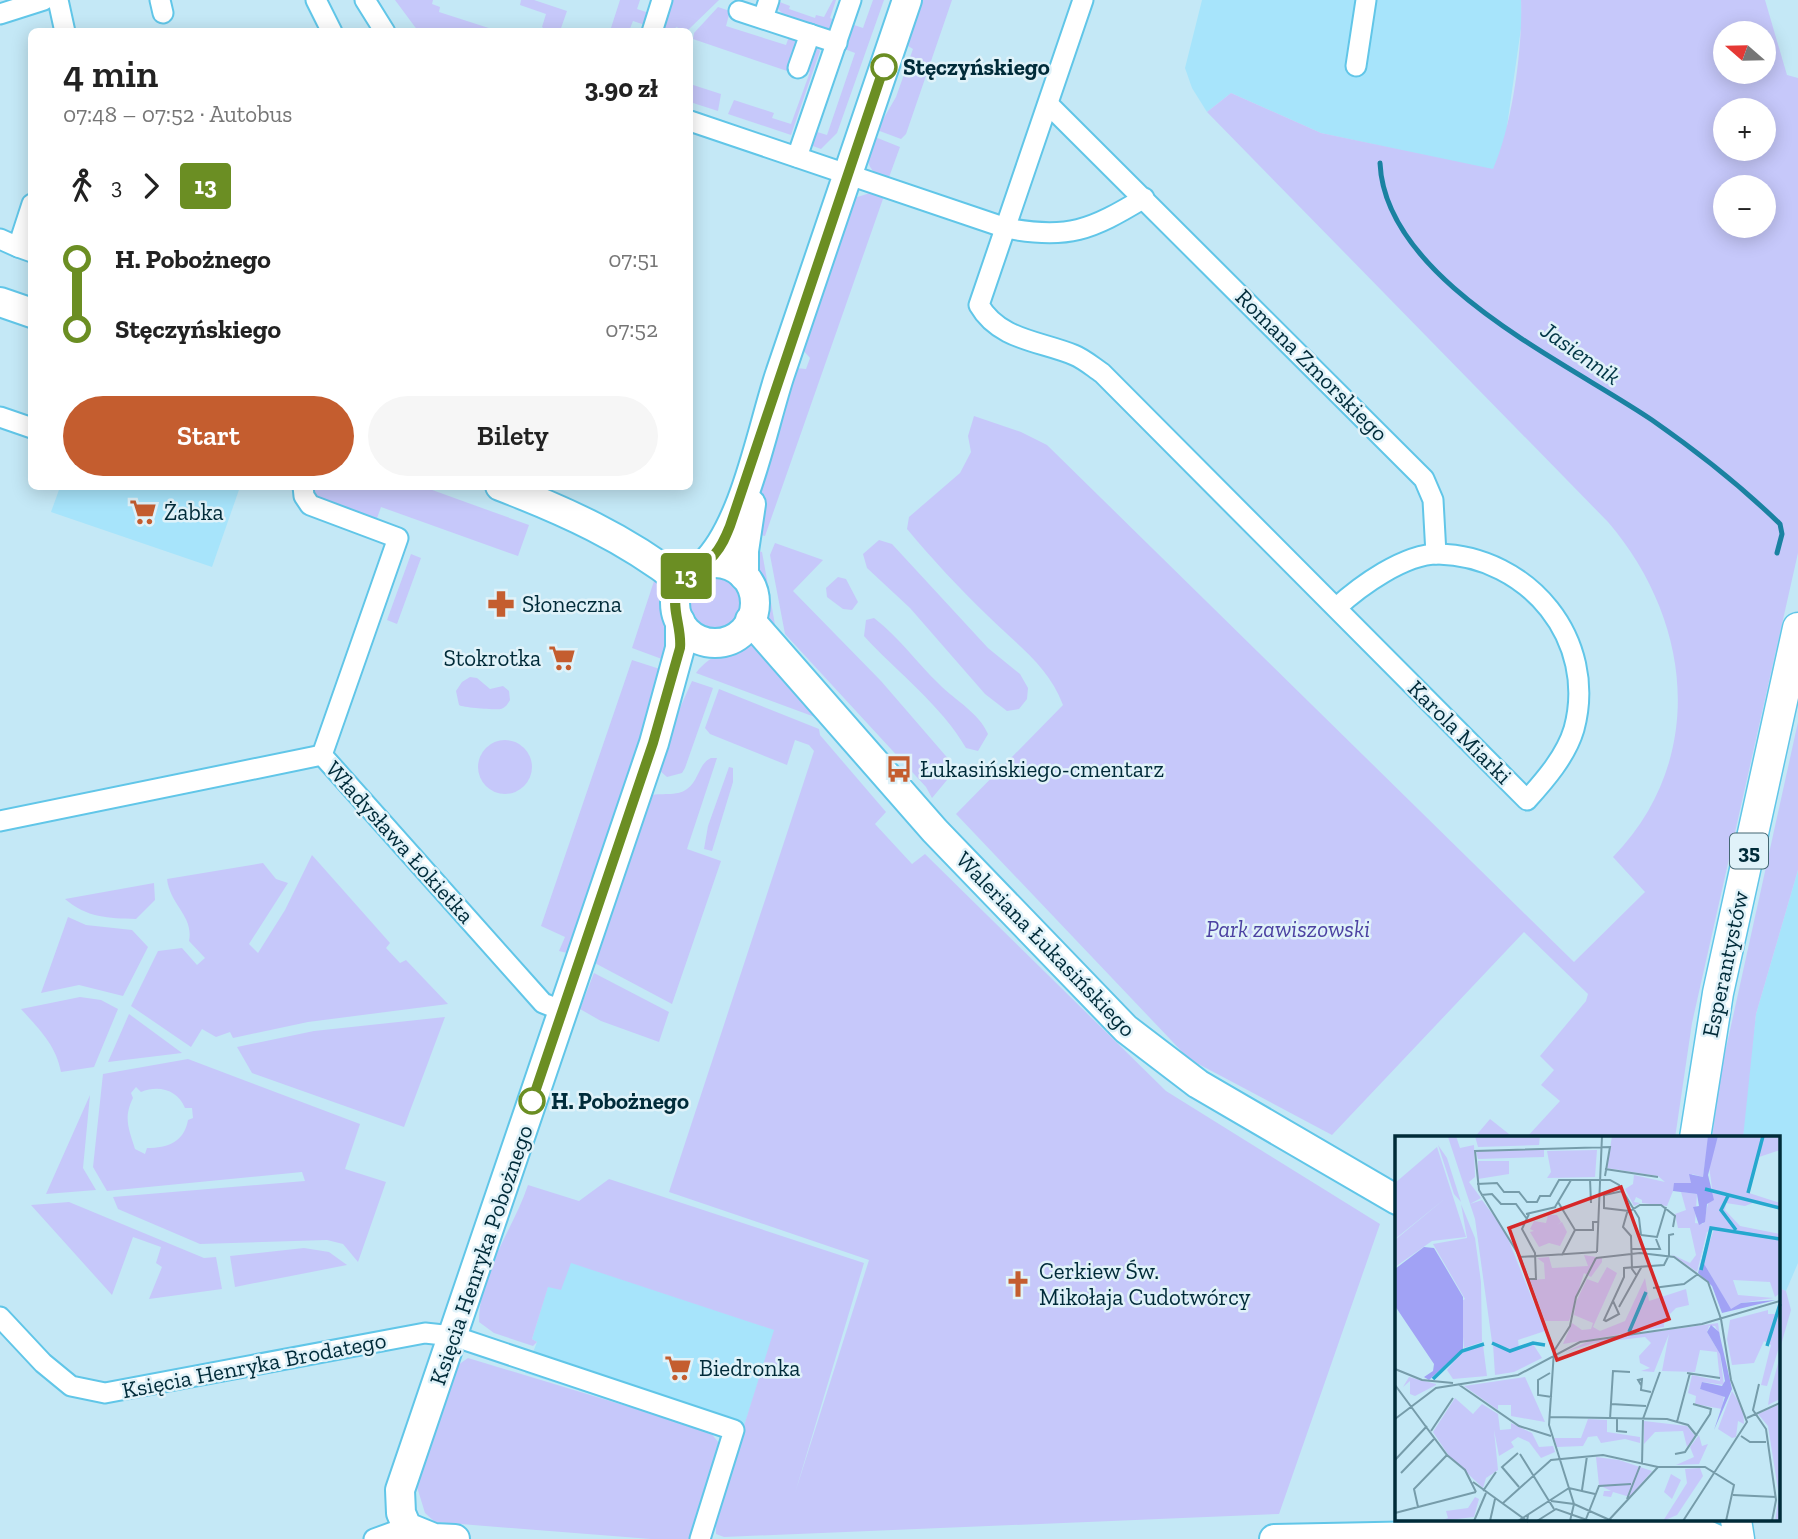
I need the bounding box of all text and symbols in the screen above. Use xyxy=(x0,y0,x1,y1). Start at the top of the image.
north arrow xyxy=(1713,21,1776,84)
map controls xyxy=(1713,21,1776,238)
text: 4 min xyxy=(63,51,158,97)
place label: Stęczyńskiego xyxy=(903,53,1050,81)
marker: Stęczyńskiego xyxy=(871,54,897,80)
text: 3.90 zł xyxy=(584,72,658,104)
button: + xyxy=(1713,98,1776,161)
text: 07:48 – 07:52 · Autobus xyxy=(63,100,292,128)
icon: walk xyxy=(63,167,101,205)
icon: forward xyxy=(132,167,170,205)
text: 13 xyxy=(194,171,217,200)
text: 3 xyxy=(111,172,122,200)
button: − xyxy=(1713,175,1776,238)
text: H. Pobożnego xyxy=(115,243,271,275)
text: 07:51 xyxy=(608,245,658,273)
street label: Romana Zmorskiego xyxy=(1230,283,1394,447)
text: Stęczyńskiego xyxy=(115,313,281,345)
text: 07:52 xyxy=(605,315,658,343)
water label: Jasiennik xyxy=(1535,315,1627,391)
button: Start xyxy=(63,396,354,476)
button: Bilety xyxy=(368,396,658,476)
supermarket icon: Żabka xyxy=(128,497,158,527)
place label: Żabka xyxy=(164,498,224,526)
line badge: 13 xyxy=(654,553,718,599)
text: 13 xyxy=(675,561,697,590)
pharmacy icon: Słoneczna xyxy=(486,589,516,619)
place label: Słoneczna xyxy=(522,590,622,618)
supermarket icon: Stokrotka xyxy=(547,643,577,673)
place label: Stokrotka xyxy=(443,644,541,672)
street label: Karola Miarki xyxy=(1402,674,1518,790)
bus stop icon: Łukasińskiego-cmentarz xyxy=(884,754,914,784)
street label: Władysława Łokietka xyxy=(320,755,480,929)
place label: Łukasińskiego-cmentarz xyxy=(920,755,1164,783)
road number: 35 xyxy=(1730,834,1768,868)
street label: Waleriana Łukasińskiego xyxy=(950,845,1142,1043)
street label: Esperantystów xyxy=(1696,888,1754,1040)
park label: Park zawiszowski xyxy=(1206,915,1370,943)
place label: H. Pobożnego xyxy=(551,1087,689,1115)
marker: H. Pobożnego xyxy=(519,1088,545,1114)
street label: Księcia Henryka Pobożnego xyxy=(423,1121,539,1389)
inset map xyxy=(1395,1136,1780,1522)
place label: Cerkiew Św. Mikołaja Cudotwórcy xyxy=(1039,1257,1251,1311)
church icon: Cerkiew Św. Mikołaja Cudotwórcy xyxy=(1003,1269,1033,1299)
street label: Księcia Henryka Brodatego xyxy=(120,1326,388,1404)
supermarket icon: Biedronka xyxy=(663,1353,693,1383)
place label: Biedronka xyxy=(699,1354,800,1382)

